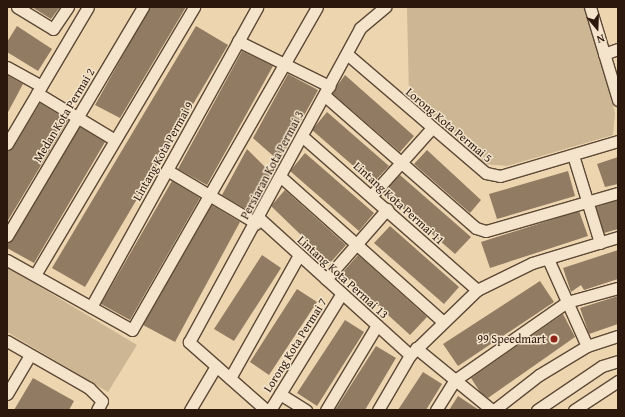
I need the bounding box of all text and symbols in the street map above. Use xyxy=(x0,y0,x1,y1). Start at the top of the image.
north arrow xyxy=(577,8,617,48)
text: N xyxy=(595,31,607,48)
street label: Medan Kota Permai 2 xyxy=(30,65,98,165)
street label: Lorong Kota Permai 5 xyxy=(403,85,495,165)
street label: Lintang Kota Permai 9 xyxy=(130,99,196,203)
street label: Persiaran Kota Permai 3 xyxy=(237,108,307,222)
street label: Lintang Kota Permai 11 xyxy=(351,158,447,248)
street label: Lintang Kota Permai 13 xyxy=(295,232,391,322)
street label: Lorong Kota Permai 7 xyxy=(260,295,330,395)
place label: 99 Speedmart xyxy=(477,332,546,346)
marker: 99 Speedmart xyxy=(549,334,559,344)

